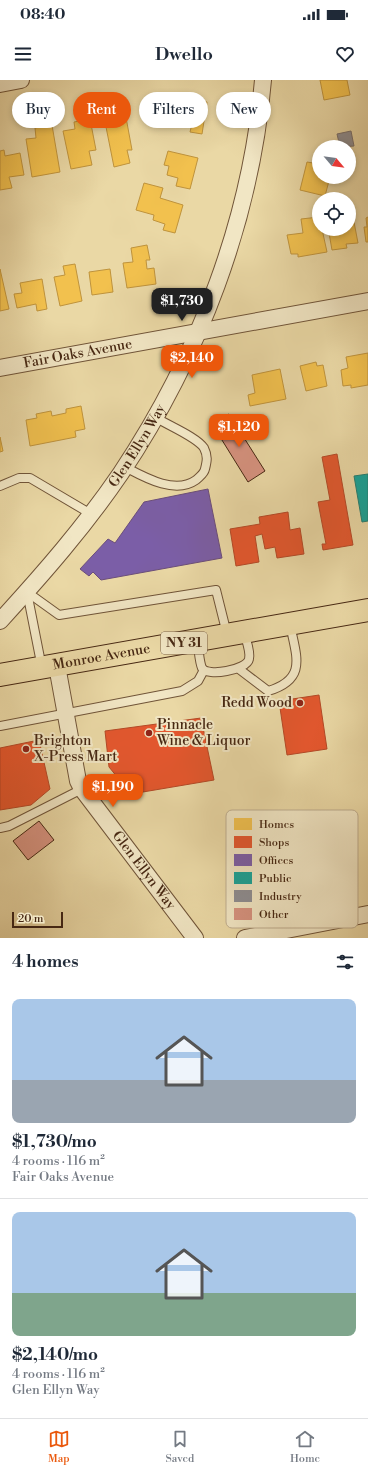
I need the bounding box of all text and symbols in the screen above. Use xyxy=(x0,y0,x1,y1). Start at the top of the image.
text: 08:40 xyxy=(20,5,66,24)
icon: menu xyxy=(12,43,34,65)
text: Dwello xyxy=(155,43,213,66)
icon: heart xyxy=(334,43,356,65)
chip: Buy xyxy=(12,92,65,128)
chip: Rent xyxy=(73,92,131,128)
chip: Filters xyxy=(139,92,208,128)
chip: New xyxy=(216,92,271,128)
north arrow xyxy=(312,140,356,184)
map controls xyxy=(312,140,356,236)
button: locate xyxy=(312,192,356,236)
pin: $1,730 xyxy=(149,288,215,322)
text: $1,730 xyxy=(161,293,203,309)
street label: Fair Oaks Avenue xyxy=(22,335,134,373)
pin: $2,140 xyxy=(159,345,225,379)
text: $2,140 xyxy=(170,350,214,366)
street label: Glen Ellyn Way xyxy=(105,401,170,491)
pin: $1,120 xyxy=(206,414,272,448)
text: $1,120 xyxy=(218,419,260,435)
road number: NY 31 xyxy=(161,632,207,654)
street label: Monroe Avenue xyxy=(51,640,152,675)
place label: Redd Wood xyxy=(221,694,292,712)
marker: Redd Wood xyxy=(295,698,305,708)
place label: Pinnacle Wine & Liquor xyxy=(156,716,251,750)
marker: Pinnacle Wine & Liquor xyxy=(144,728,154,738)
place label: Brighton X-Press Mart xyxy=(33,732,117,766)
marker: Brighton X-Press Mart xyxy=(21,744,31,754)
pin: $1,190 xyxy=(80,774,146,808)
text: $1,190 xyxy=(92,779,134,795)
legend xyxy=(226,810,358,928)
text: Homes xyxy=(259,818,294,832)
street label: Glen Ellyn Way xyxy=(108,827,180,914)
text: Shops xyxy=(259,836,289,850)
text: Offices xyxy=(259,854,294,868)
text: Public xyxy=(259,872,292,886)
text: Industry xyxy=(259,890,302,904)
text: Other xyxy=(259,908,289,922)
scale bar xyxy=(12,910,63,929)
text: 20 m xyxy=(18,912,43,926)
text: 4 homes xyxy=(12,951,79,973)
icon: filters xyxy=(334,951,356,973)
icon: home xyxy=(148,1025,220,1097)
text: $1,730/mo xyxy=(12,1131,97,1153)
text: 4 rooms · 116 m² xyxy=(12,1153,105,1169)
text: Fair Oaks Avenue xyxy=(12,1169,114,1185)
icon: home xyxy=(148,1238,220,1310)
text: $2,140/mo xyxy=(12,1344,98,1366)
text: 4 rooms · 116 m² xyxy=(12,1366,105,1382)
text: Glen Ellyn Way xyxy=(12,1382,100,1398)
tab: Map xyxy=(48,1428,70,1466)
tab: Saved xyxy=(165,1428,194,1466)
tab: Home xyxy=(290,1428,320,1466)

